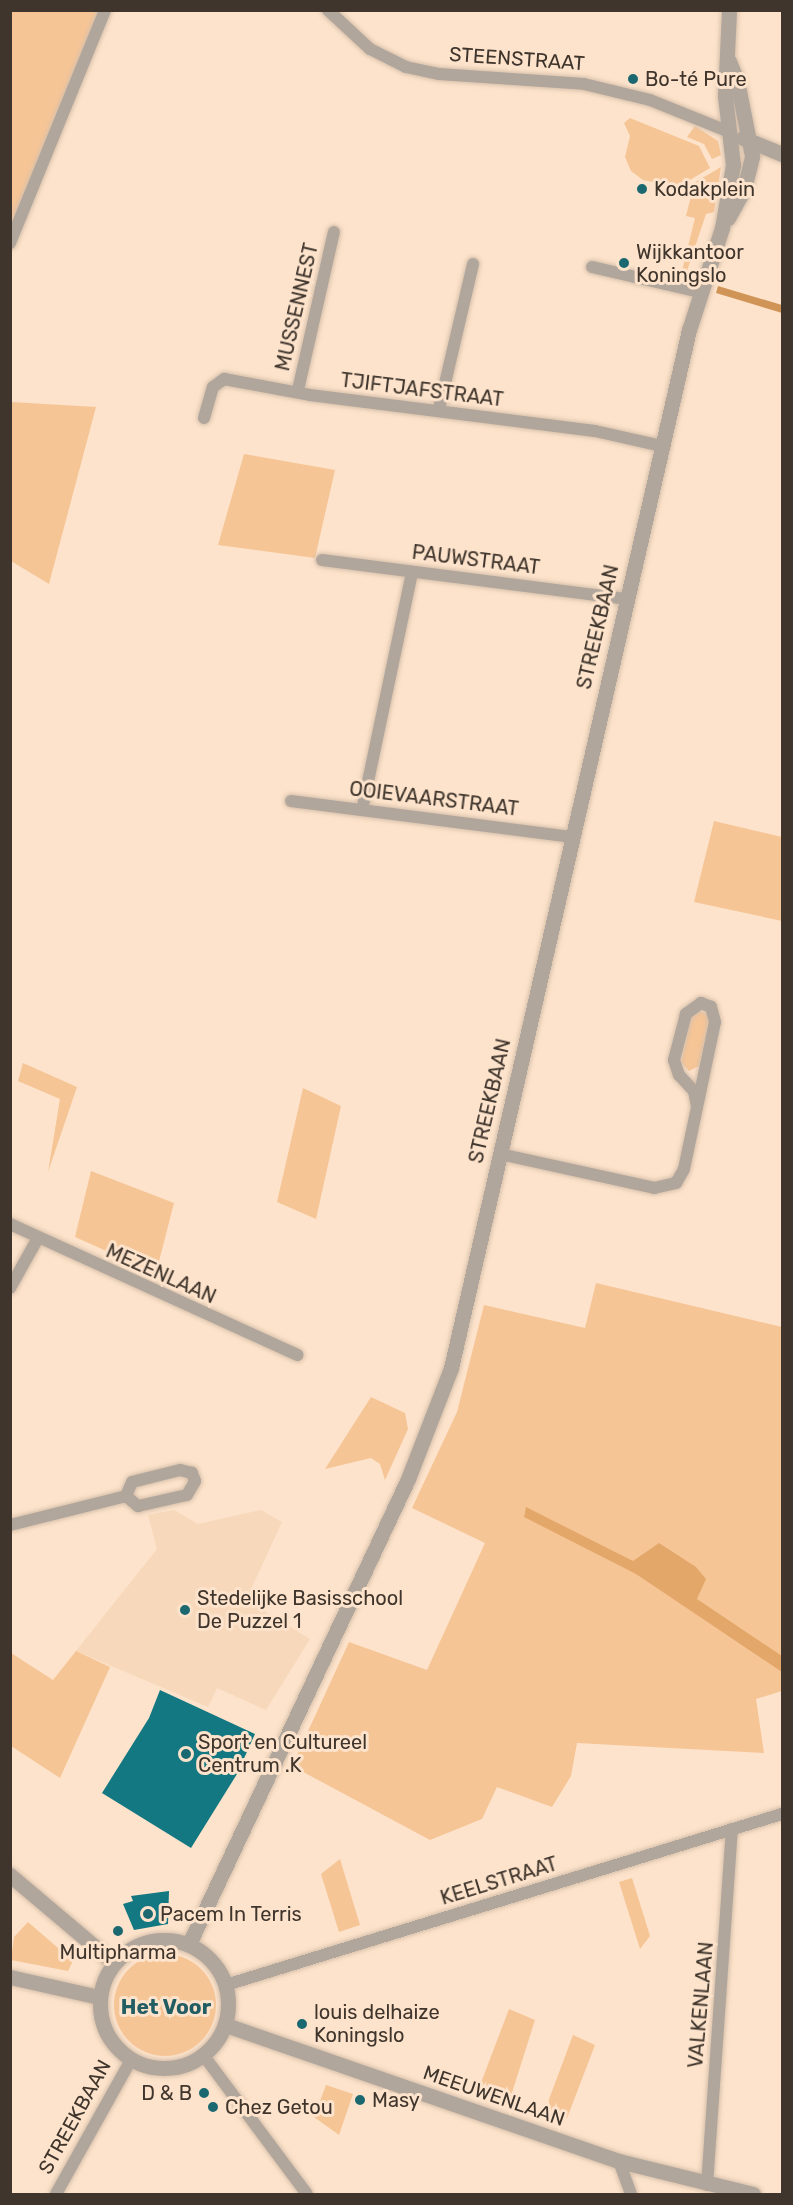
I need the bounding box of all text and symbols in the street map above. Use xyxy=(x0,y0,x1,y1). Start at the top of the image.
street label: STEENSTRAAT xyxy=(448,42,586,76)
place label: Bo-té Pure xyxy=(645,67,747,91)
marker: Bo-té Pure xyxy=(626,72,640,86)
place label: Kodakplein xyxy=(654,177,755,201)
marker: Kodakplein xyxy=(635,182,649,196)
place label: Wijkkantoor Koningslo xyxy=(636,240,744,287)
street label: MUSSENNEST xyxy=(271,241,323,373)
marker: Wijkkantoor Koningslo xyxy=(617,256,631,270)
street label: TJIFTJAFSTRAAT xyxy=(339,368,505,412)
street label: PAUWSTRAAT xyxy=(411,540,541,580)
street label: STREEKBAAN xyxy=(572,562,624,692)
street label: OOIEVAARSTRAAT xyxy=(348,777,520,821)
street label: STREEKBAAN xyxy=(464,1036,516,1166)
street label: MEZENLAAN xyxy=(102,1239,220,1309)
place label: Stedelijke Basisschool De Puzzel 1 xyxy=(197,1586,403,1633)
marker: Stedelijke Basisschool De Puzzel 1 xyxy=(178,1603,192,1617)
place label: Sport en Cultureel Centrum .K xyxy=(198,1730,367,1777)
marker: Sport en Cultureel Centrum .K xyxy=(179,1747,193,1761)
street label: KEELSTRAAT xyxy=(437,1852,561,1910)
place label: Pacem In Terris xyxy=(160,1902,302,1926)
marker: Pacem In Terris xyxy=(141,1907,155,1921)
marker: Multipharma xyxy=(111,1924,125,1938)
place label: Multipharma xyxy=(60,1940,176,1964)
street label: VALKENLAAN xyxy=(684,1941,718,2069)
district label: Het Voor xyxy=(121,1994,211,2020)
place label: louis delhaize Koningslo xyxy=(314,2000,440,2047)
marker: louis delhaize Koningslo xyxy=(295,2017,309,2031)
street label: STREEKBAAN xyxy=(34,2056,116,2178)
street label: MEEUWENLAAN xyxy=(420,2061,568,2131)
place label: D & B xyxy=(141,2081,192,2105)
marker: D & B xyxy=(197,2086,211,2100)
place label: Masy xyxy=(372,2088,420,2112)
marker: Masy xyxy=(353,2093,367,2107)
place label: Chez Getou xyxy=(225,2095,333,2119)
marker: Chez Getou xyxy=(206,2100,220,2114)

